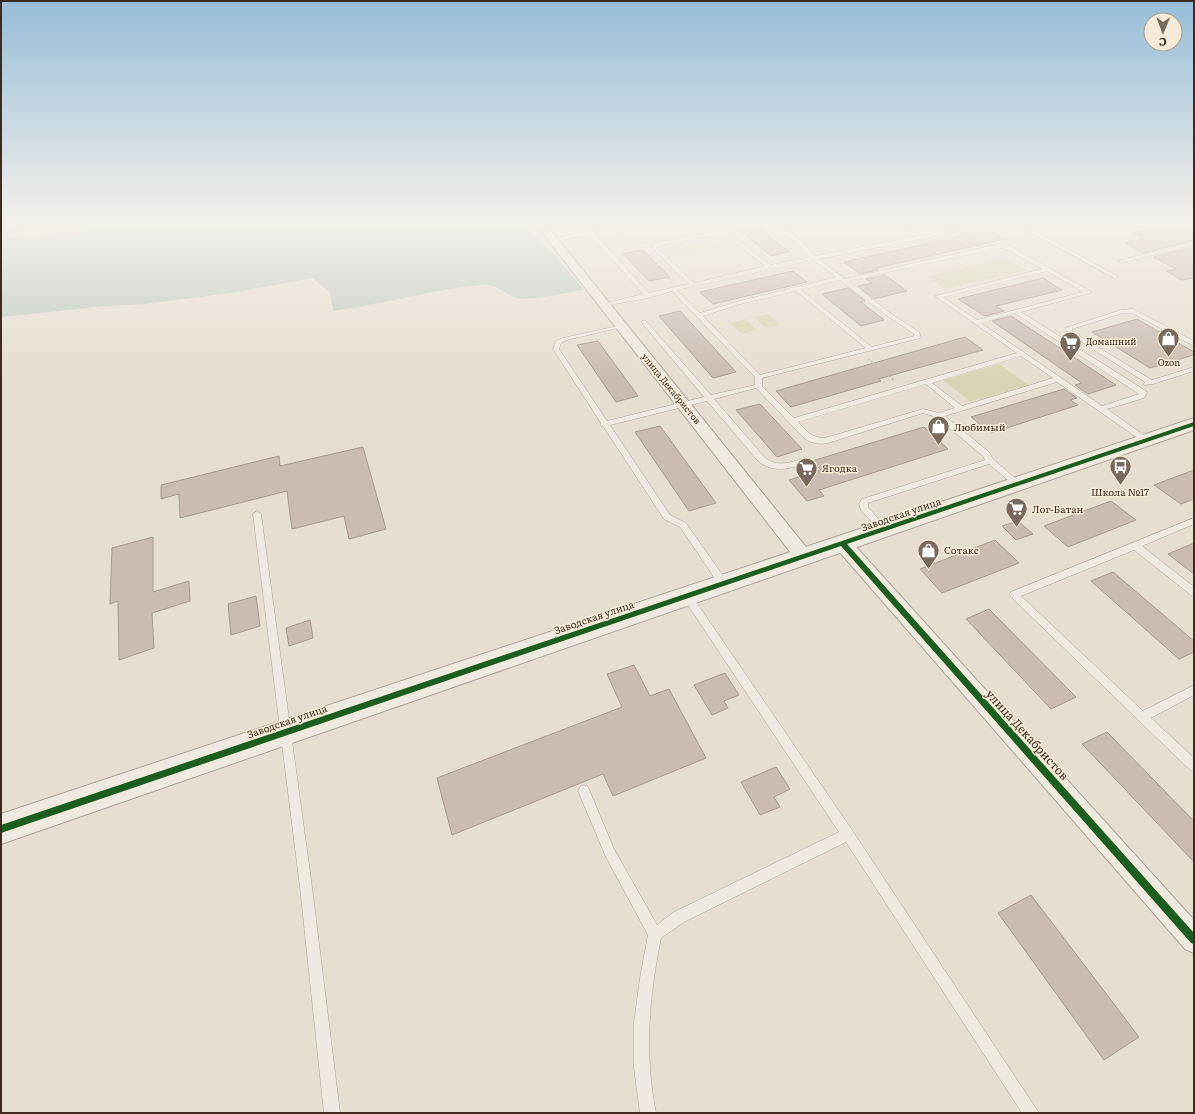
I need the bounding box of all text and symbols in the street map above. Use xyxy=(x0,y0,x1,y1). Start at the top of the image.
north arrow xyxy=(1143,12,1183,52)
text: С xyxy=(1159,35,1167,51)
shop icon: Ozon xyxy=(1156,325,1182,358)
supermarket icon: Домашний xyxy=(1058,329,1084,362)
place label: Домашний xyxy=(1086,334,1136,348)
street label: улица Декабристов xyxy=(639,350,705,427)
place label: Ozon xyxy=(1158,355,1180,369)
shop icon: Любимый xyxy=(926,414,952,447)
place label: Любимый xyxy=(954,419,1006,434)
bus stop icon: Школа №17 xyxy=(1107,453,1133,486)
supermarket icon: Ягодка xyxy=(793,455,819,488)
place label: Ягодка xyxy=(822,460,858,475)
place label: Школа №17 xyxy=(1091,484,1149,499)
street label: Заводская улица xyxy=(859,493,943,534)
supermarket icon: Лог-Батан xyxy=(1003,496,1029,529)
place label: Лог-Батан xyxy=(1032,501,1084,516)
shop icon: Сотакс xyxy=(915,537,941,570)
place label: Сотакс xyxy=(944,542,979,557)
street label: Заводская улица xyxy=(552,596,636,637)
street label: улица Декабристов xyxy=(982,685,1074,784)
street label: Заводская улица xyxy=(245,700,329,741)

